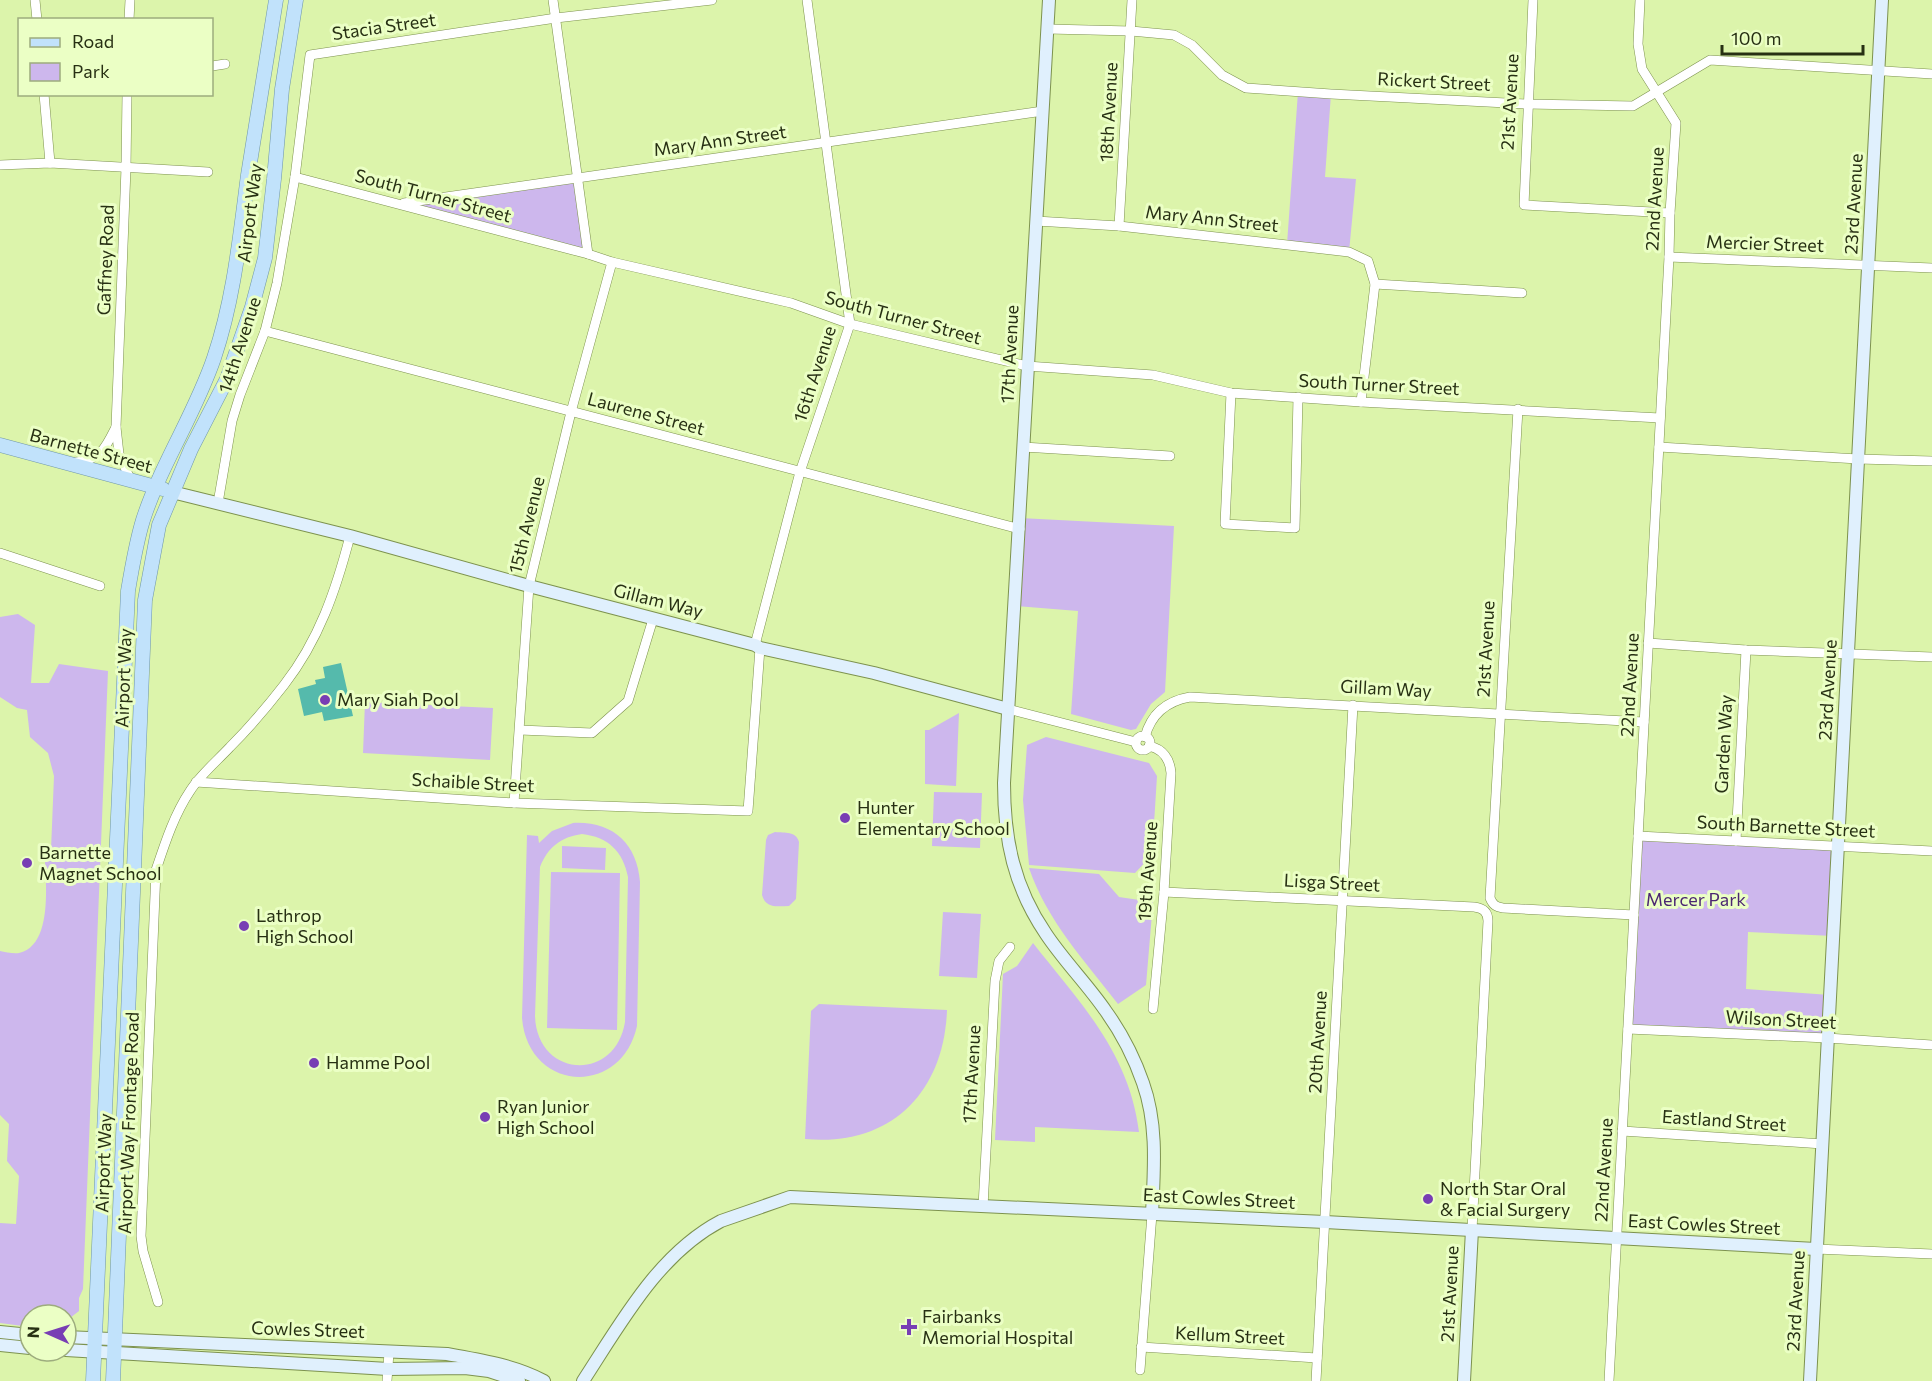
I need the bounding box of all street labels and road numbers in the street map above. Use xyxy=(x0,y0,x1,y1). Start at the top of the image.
street label: Stacia Street xyxy=(331,8,437,44)
street label: 21st Avenue xyxy=(1495,53,1523,151)
street label: 18th Avenue xyxy=(1094,62,1122,162)
street label: Rickert Street xyxy=(1377,67,1491,95)
street label: Mary Ann Street xyxy=(652,120,788,160)
street label: 22nd Avenue xyxy=(1640,146,1668,252)
street label: 23rd Avenue xyxy=(1839,153,1867,255)
street label: Airport Way xyxy=(232,162,266,264)
street label: South Turner Street xyxy=(353,164,514,227)
street label: Mary Ann Street xyxy=(1144,200,1280,236)
street label: Gaffney Road xyxy=(92,204,118,316)
street label: Mercier Street xyxy=(1706,230,1824,256)
street label: South Turner Street xyxy=(823,286,984,349)
street label: 14th Avenue xyxy=(213,294,265,395)
street label: 17th Avenue xyxy=(995,304,1023,404)
street label: 16th Avenue xyxy=(788,323,840,425)
street label: South Turner Street xyxy=(1298,369,1460,399)
street label: Laurene Street xyxy=(585,387,707,439)
street label: Barnette Street xyxy=(27,423,155,477)
street label: 15th Avenue xyxy=(503,474,549,576)
street label: Gillam Way xyxy=(611,578,705,622)
street label: 21st Avenue xyxy=(1471,600,1499,698)
street label: Airport Way xyxy=(110,628,136,728)
street label: 22nd Avenue xyxy=(1615,632,1643,738)
street label: 23rd Avenue xyxy=(1813,639,1841,741)
street label: Gillam Way xyxy=(1340,675,1432,701)
street label: Garden Way xyxy=(1709,694,1737,794)
street label: Schaible Street xyxy=(411,768,535,796)
street label: South Barnette Street xyxy=(1696,810,1876,842)
street label: 19th Avenue xyxy=(1133,820,1161,921)
street label: Lisga Street xyxy=(1283,868,1381,896)
street label: 20th Avenue xyxy=(1303,990,1331,1094)
street label: Wilson Street xyxy=(1725,1005,1837,1033)
street label: Airport Way Frontage Road xyxy=(113,1011,143,1234)
street label: 17th Avenue xyxy=(957,1024,985,1124)
street label: Eastland Street xyxy=(1661,1105,1787,1135)
street label: Airport Way xyxy=(90,1113,116,1213)
street label: 22nd Avenue xyxy=(1589,1117,1617,1223)
street label: East Cowles Street xyxy=(1142,1183,1296,1213)
street label: East Cowles Street xyxy=(1627,1209,1781,1239)
street label: 21st Avenue xyxy=(1435,1245,1463,1343)
street label: 23rd Avenue xyxy=(1781,1250,1809,1352)
street label: Cowles Street xyxy=(251,1316,365,1342)
street label: Kellum Street xyxy=(1174,1321,1286,1349)

